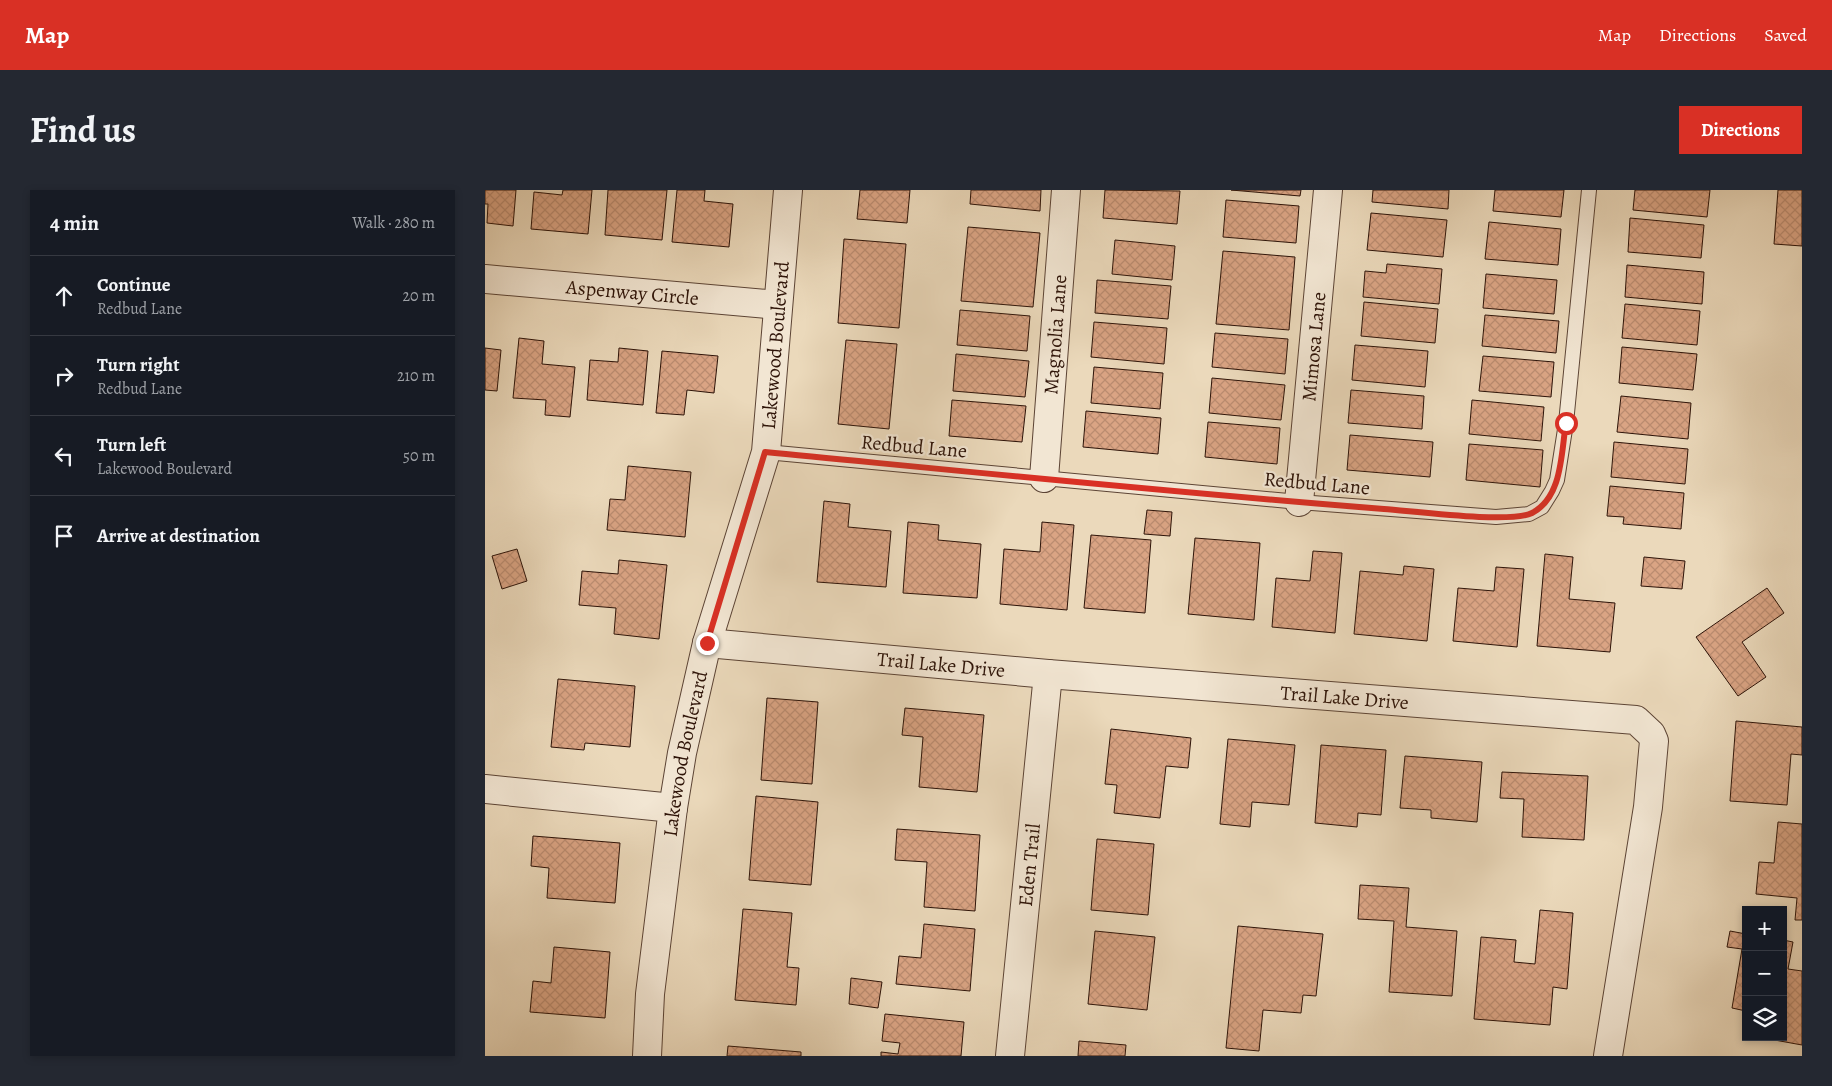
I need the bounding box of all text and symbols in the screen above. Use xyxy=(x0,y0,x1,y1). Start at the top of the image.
text: Map xyxy=(25,19,69,51)
text: Map xyxy=(1598,23,1631,47)
text: Directions xyxy=(1659,23,1736,47)
text: Saved xyxy=(1764,23,1807,47)
text: Find us xyxy=(30,106,136,154)
button: Directions xyxy=(1679,106,1802,154)
text: 4 min xyxy=(50,209,99,237)
text: Walk · 280 m xyxy=(352,212,435,234)
street label: Lakewood Boulevard xyxy=(755,260,796,431)
text: Continue xyxy=(97,272,171,298)
street label: Aspenway Circle xyxy=(564,273,700,312)
street label: Magnolia Lane xyxy=(1037,273,1074,395)
icon: ahead xyxy=(50,282,78,310)
text: 20 m xyxy=(402,285,435,307)
street label: Mimosa Lane xyxy=(1295,291,1332,403)
text: Redbud Lane xyxy=(97,298,182,320)
text: Turn right xyxy=(97,352,179,378)
icon: right xyxy=(50,362,78,390)
text: 210 m xyxy=(397,365,435,387)
text: Redbud Lane xyxy=(97,378,182,400)
route start xyxy=(1555,412,1578,435)
street label: Redbud Lane xyxy=(860,428,968,465)
text: Turn left xyxy=(97,432,166,458)
icon: left xyxy=(50,442,78,470)
text: 50 m xyxy=(403,445,435,467)
text: Lakewood Boulevard xyxy=(97,458,232,480)
street label: Redbud Lane xyxy=(1263,465,1371,502)
icon: arrive xyxy=(50,522,78,550)
text: Arrive at destination xyxy=(97,523,260,549)
route end xyxy=(696,632,719,655)
street label: Trail Lake Drive xyxy=(876,646,1006,684)
street label: Lakewood Boulevard xyxy=(657,668,714,838)
street label: Trail Lake Drive xyxy=(1280,679,1410,716)
street label: Eden Trail xyxy=(1012,822,1047,908)
map controls xyxy=(1742,906,1787,1041)
button: + xyxy=(1742,906,1787,951)
button: − xyxy=(1742,951,1787,996)
button: layers xyxy=(1742,996,1787,1041)

